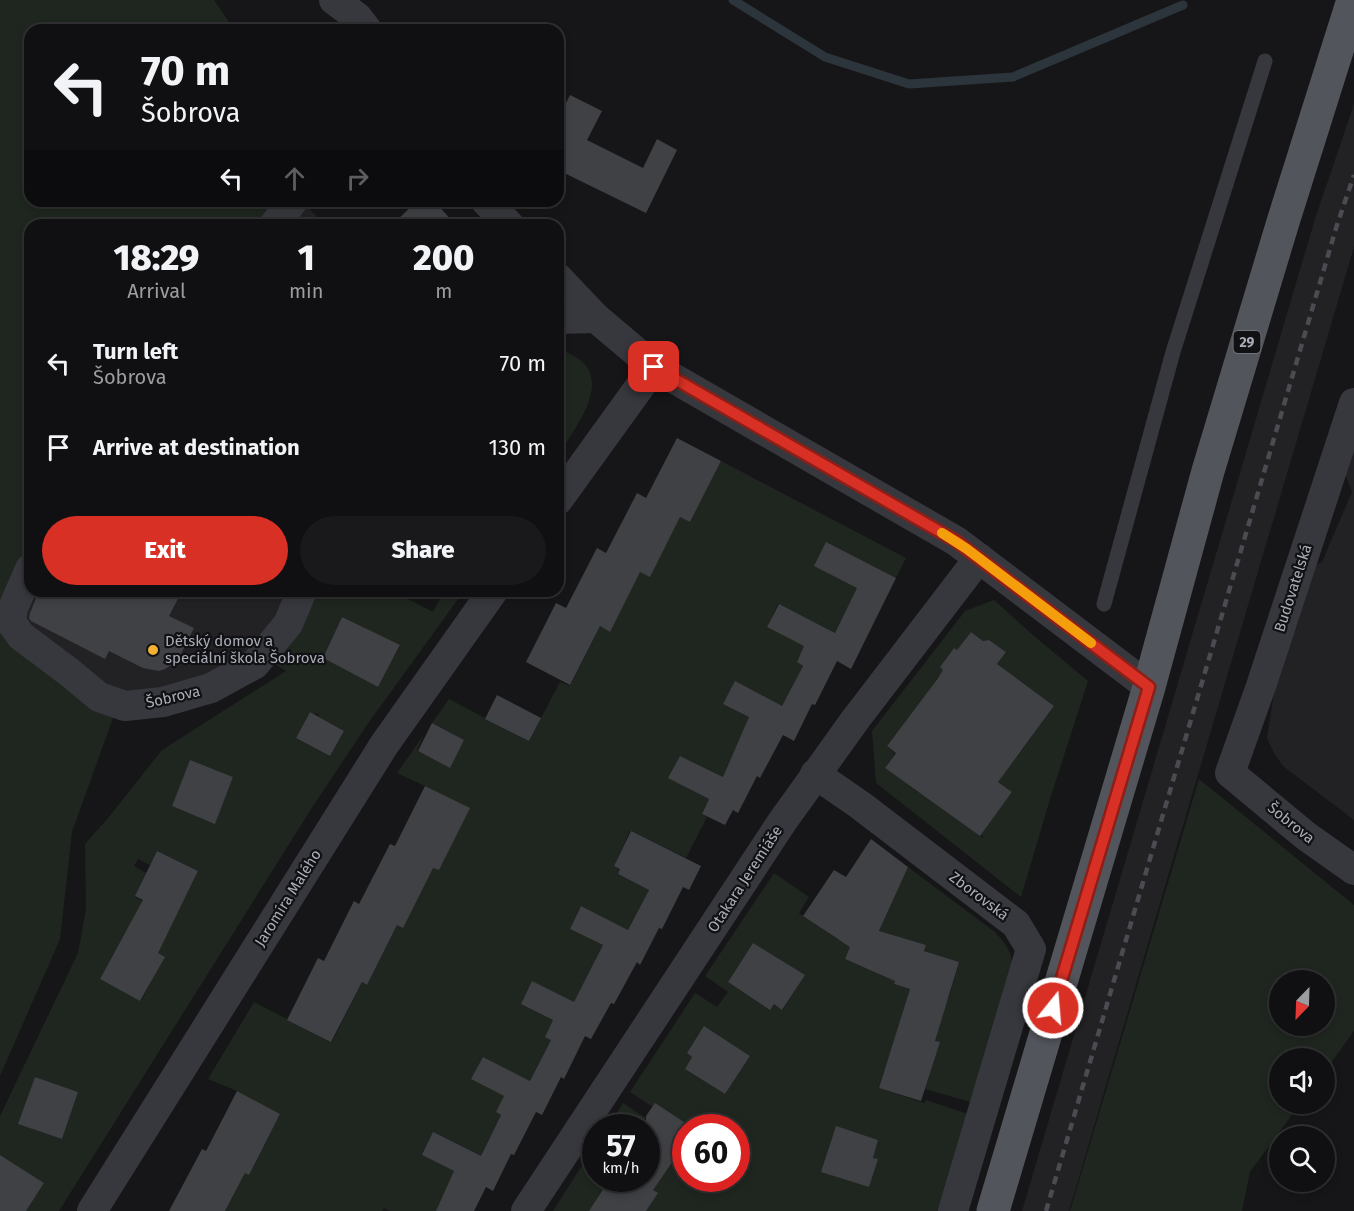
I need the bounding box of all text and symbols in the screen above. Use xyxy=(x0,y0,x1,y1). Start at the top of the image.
text: 70 m xyxy=(141,46,230,96)
icon: left xyxy=(42,48,120,126)
text: Šobrova xyxy=(141,97,240,129)
icon: left xyxy=(215,162,248,195)
icon: ahead xyxy=(278,162,311,195)
icon: right xyxy=(341,162,374,195)
text: 18:29 xyxy=(113,236,199,280)
text: 1 xyxy=(298,236,315,280)
text: 200 xyxy=(413,236,475,280)
text: Arrival xyxy=(127,279,186,303)
text: min xyxy=(289,279,323,303)
text: m xyxy=(435,279,452,303)
road number: 29 xyxy=(1234,331,1260,353)
text: Turn left xyxy=(93,338,178,365)
pin xyxy=(628,341,679,392)
icon: left xyxy=(42,347,75,380)
text: 70 m xyxy=(500,350,546,377)
icon: arrive xyxy=(637,350,670,383)
text: Šobrova xyxy=(93,365,167,389)
icon: arrive xyxy=(42,431,75,464)
text: Arrive at destination xyxy=(93,434,300,461)
text: 130 m xyxy=(489,434,546,461)
button: Exit xyxy=(42,516,288,585)
button: Share xyxy=(300,516,546,585)
street label: Budovatelská xyxy=(1270,542,1316,634)
place label: Dětský domov a speciální škola Šobrova xyxy=(165,632,325,667)
marker: Dětský domov a speciální škola Šobrova xyxy=(146,643,160,657)
street label: Šobrova xyxy=(144,682,202,712)
street label: Šobrova xyxy=(1264,799,1318,847)
street label: Otakara Jeremiáše xyxy=(704,822,786,936)
street label: Jaromíra Malého xyxy=(251,846,325,950)
street label: Zborovská xyxy=(946,868,1012,924)
north arrow xyxy=(1269,970,1335,1036)
map controls xyxy=(1269,970,1335,1192)
position arrow xyxy=(1021,976,1085,1040)
button: sound xyxy=(1269,1048,1335,1114)
speed limit sign: 60 xyxy=(672,1114,750,1192)
button: search xyxy=(1269,1126,1335,1192)
text: 57 xyxy=(606,1128,636,1164)
text: km/h xyxy=(602,1159,640,1177)

